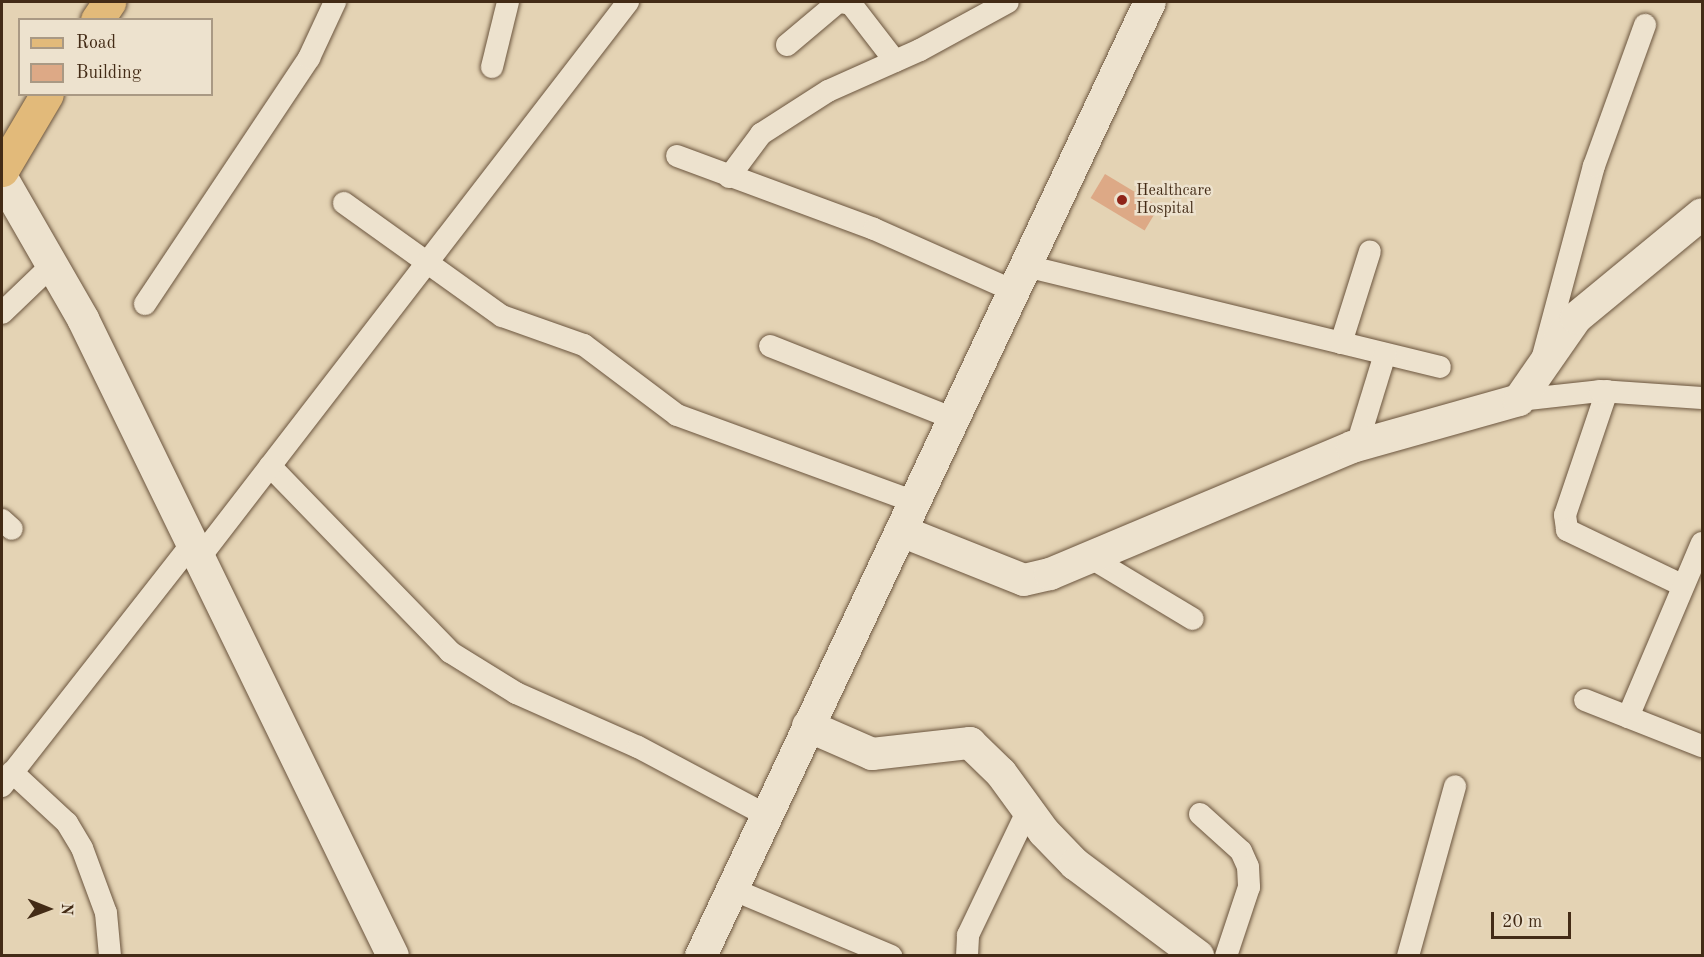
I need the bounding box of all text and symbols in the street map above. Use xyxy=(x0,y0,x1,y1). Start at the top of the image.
legend xyxy=(18,18,213,96)
text: Road xyxy=(76,34,116,52)
text: Building xyxy=(76,64,141,82)
place label: Healthcare Hospital xyxy=(1136,181,1211,219)
marker: Healthcare Hospital xyxy=(1113,191,1131,209)
north arrow xyxy=(18,879,78,939)
scale bar xyxy=(1494,900,1574,938)
text: N xyxy=(58,903,74,916)
text: 20 m xyxy=(1502,913,1542,931)

